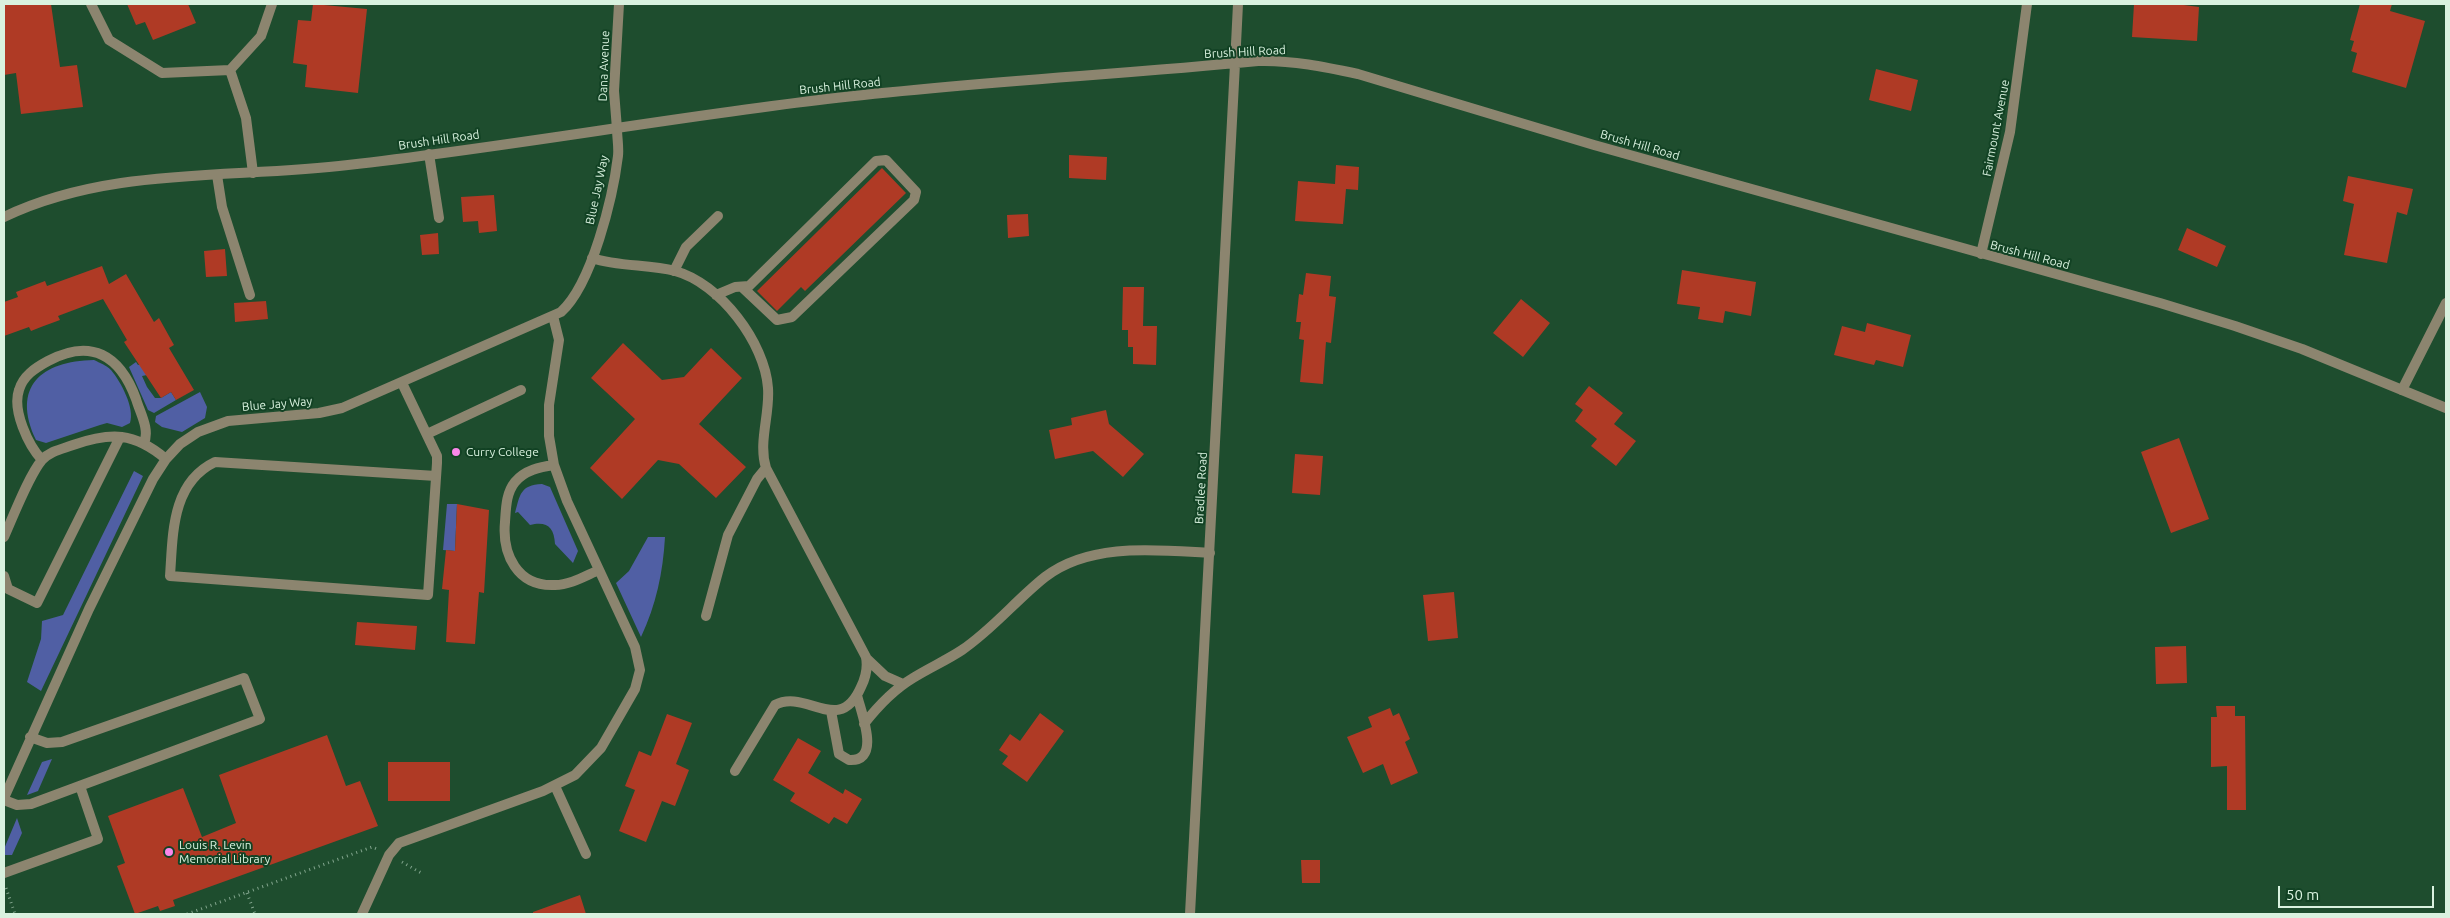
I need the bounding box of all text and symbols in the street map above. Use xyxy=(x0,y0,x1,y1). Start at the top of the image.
street label: Dana Avenue xyxy=(596,30,612,102)
street label: Brush Hill Road xyxy=(1204,43,1286,61)
street label: Brush Hill Road xyxy=(799,75,881,97)
street label: Fairmount Avenue xyxy=(1980,78,2012,178)
street label: Brush Hill Road xyxy=(397,127,481,153)
street label: Brush Hill Road xyxy=(1599,127,1681,163)
street label: Blue Jay Way xyxy=(583,154,611,226)
street label: Brush Hill Road xyxy=(1989,237,2071,273)
street label: Blue Jay Way xyxy=(241,394,313,414)
place label: Curry College xyxy=(466,445,539,459)
marker: Curry College xyxy=(450,446,462,458)
street label: Bradlee Road xyxy=(1192,452,1210,524)
place label: Louis R. Levin Memorial Library xyxy=(179,838,270,866)
marker: Louis R. Levin Memorial Library xyxy=(163,846,175,858)
scale bar xyxy=(2280,876,2436,908)
text: 50 m xyxy=(2286,886,2319,903)

